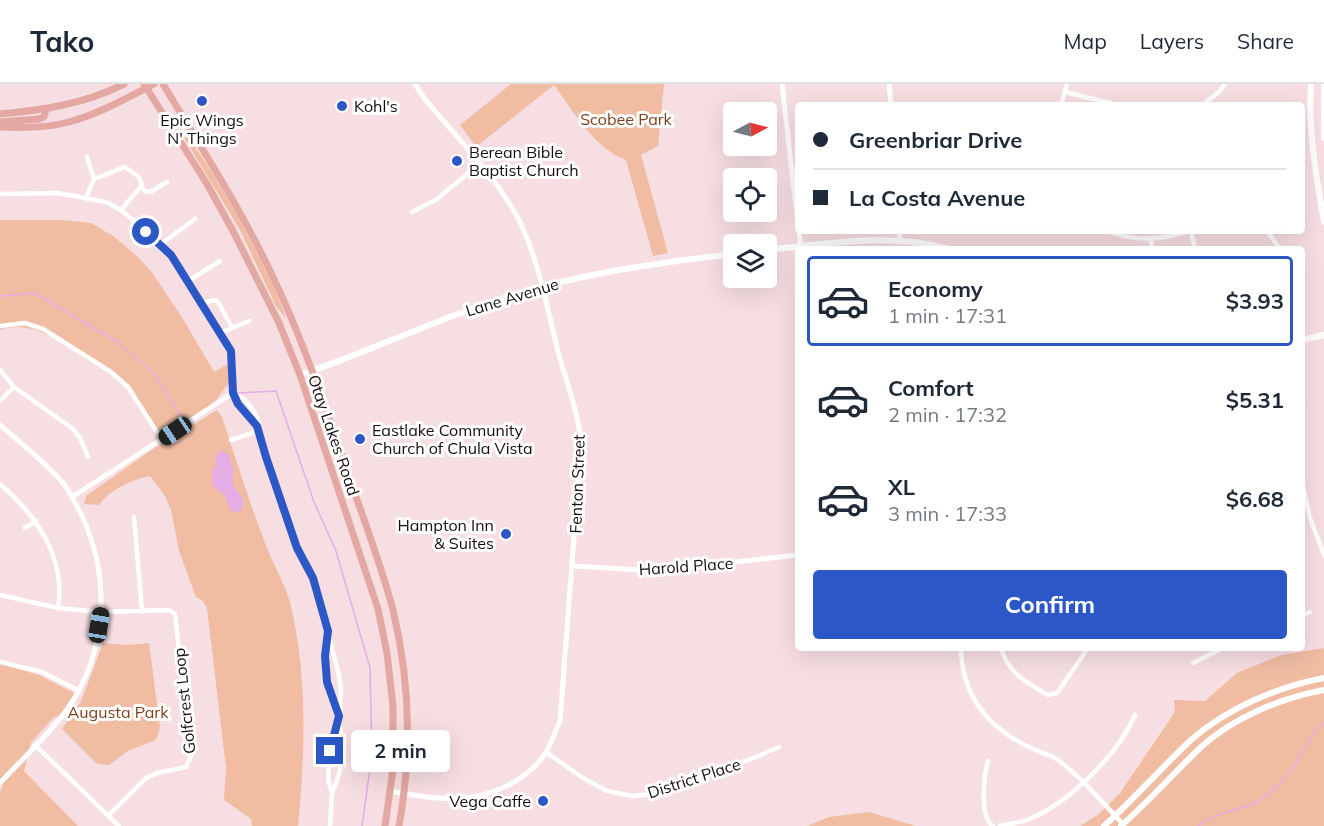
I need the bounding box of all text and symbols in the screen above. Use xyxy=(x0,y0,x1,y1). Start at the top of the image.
text: Tako xyxy=(30,24,94,59)
text: Map xyxy=(1064,28,1107,54)
text: Layers xyxy=(1140,28,1204,54)
text: Share xyxy=(1237,28,1294,54)
marker: Epic Wings N' Things xyxy=(195,94,209,108)
place label: Kohl's xyxy=(354,96,398,116)
marker: Kohl's xyxy=(335,99,349,113)
north arrow xyxy=(723,102,777,156)
map controls xyxy=(723,102,777,288)
park label: Scobee Park xyxy=(580,109,673,129)
place label: Epic Wings N' Things xyxy=(160,110,244,148)
text: Greenbriar Drive xyxy=(849,126,1022,154)
place label: Berean Bible Baptist Church xyxy=(469,142,579,180)
marker: Berean Bible Baptist Church xyxy=(450,154,464,168)
button: locate xyxy=(723,168,777,222)
text: La Costa Avenue xyxy=(849,184,1025,212)
route start xyxy=(132,218,159,245)
button: layers xyxy=(723,234,777,288)
street label: Lane Avenue xyxy=(463,273,561,321)
icon: car xyxy=(816,274,870,328)
text: Economy xyxy=(888,275,983,303)
text: $3.93 xyxy=(1226,287,1284,315)
text: 1 min · 17:31 xyxy=(888,303,1007,328)
street label: Otay Lakes Road xyxy=(304,372,364,498)
icon: car xyxy=(816,373,870,427)
text: Comfort xyxy=(888,374,974,402)
text: $5.31 xyxy=(1226,386,1284,414)
text: 2 min · 17:32 xyxy=(888,402,1007,427)
car xyxy=(155,413,195,449)
place label: Eastlake Community Church of Chula Vista xyxy=(372,420,533,458)
marker: Eastlake Community Church of Chula Vista xyxy=(353,432,367,446)
street label: Fenton Street xyxy=(565,434,589,534)
icon: car xyxy=(816,472,870,526)
text: XL xyxy=(888,473,915,501)
text: $6.68 xyxy=(1226,485,1284,513)
text: 3 min · 17:33 xyxy=(888,501,1007,526)
place label: Hampton Inn & Suites xyxy=(397,515,494,553)
marker: Hampton Inn & Suites xyxy=(499,527,513,541)
street label: Harold Place xyxy=(638,553,734,579)
button: Confirm xyxy=(813,570,1287,639)
car xyxy=(87,606,111,644)
street label: Golfcrest Loop xyxy=(168,647,200,755)
park label: Augusta Park xyxy=(68,702,169,722)
callout: 2 min xyxy=(351,730,450,772)
route end xyxy=(316,737,343,764)
text: 2 min xyxy=(374,738,427,763)
street label: District Place xyxy=(645,754,743,802)
place label: Vega Caffe xyxy=(449,791,531,811)
marker: Vega Caffe xyxy=(536,794,550,808)

